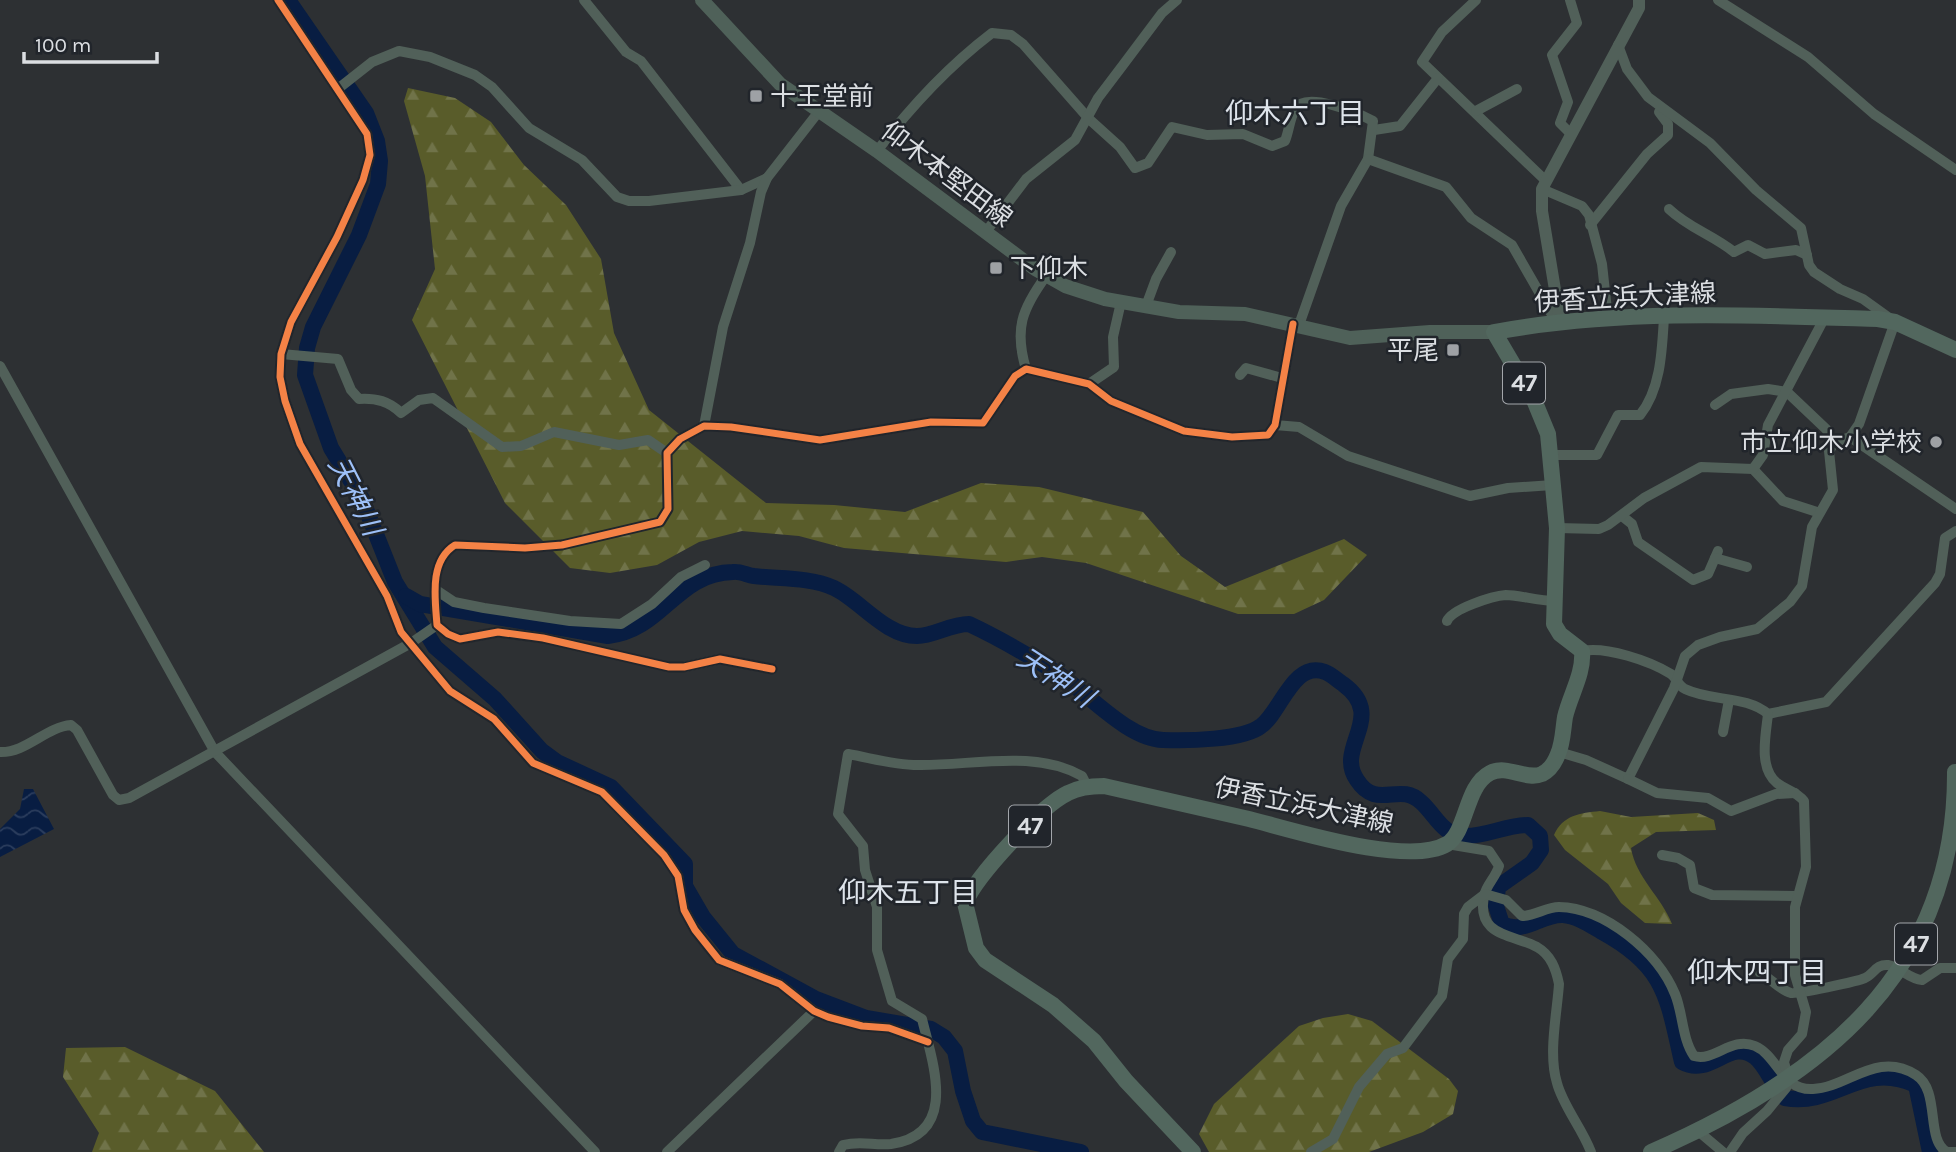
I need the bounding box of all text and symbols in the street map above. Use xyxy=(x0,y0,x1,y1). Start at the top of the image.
scale bar xyxy=(24,21,158,65)
text: 100 m xyxy=(35,33,92,57)
place label: 十王堂前 xyxy=(770,81,874,112)
marker: 十王堂前 xyxy=(748,88,764,104)
district label: 仰木六丁目 xyxy=(1225,97,1365,130)
street label: 仰木本堅田線 xyxy=(875,115,1018,234)
place label: 下仰木 xyxy=(1010,253,1088,284)
marker: 下仰木 xyxy=(988,260,1004,276)
street label: 伊香立浜大津線 xyxy=(1533,277,1717,318)
place label: 平尾 xyxy=(1387,335,1439,366)
marker: 平尾 xyxy=(1445,342,1461,358)
road number: 47 xyxy=(1503,362,1545,404)
place label: 市立仰木小学校 xyxy=(1740,427,1922,458)
marker: 市立仰木小学校 xyxy=(1928,434,1944,450)
water label: 天神川 xyxy=(322,451,391,544)
water label: 天神川 xyxy=(1012,641,1102,716)
street label: 伊香立浜大津線 xyxy=(1212,771,1396,840)
road number: 47 xyxy=(1009,806,1051,846)
district label: 仰木五丁目 xyxy=(838,876,978,909)
road number: 47 xyxy=(1895,924,1937,964)
district label: 仰木四丁目 xyxy=(1687,956,1827,989)

